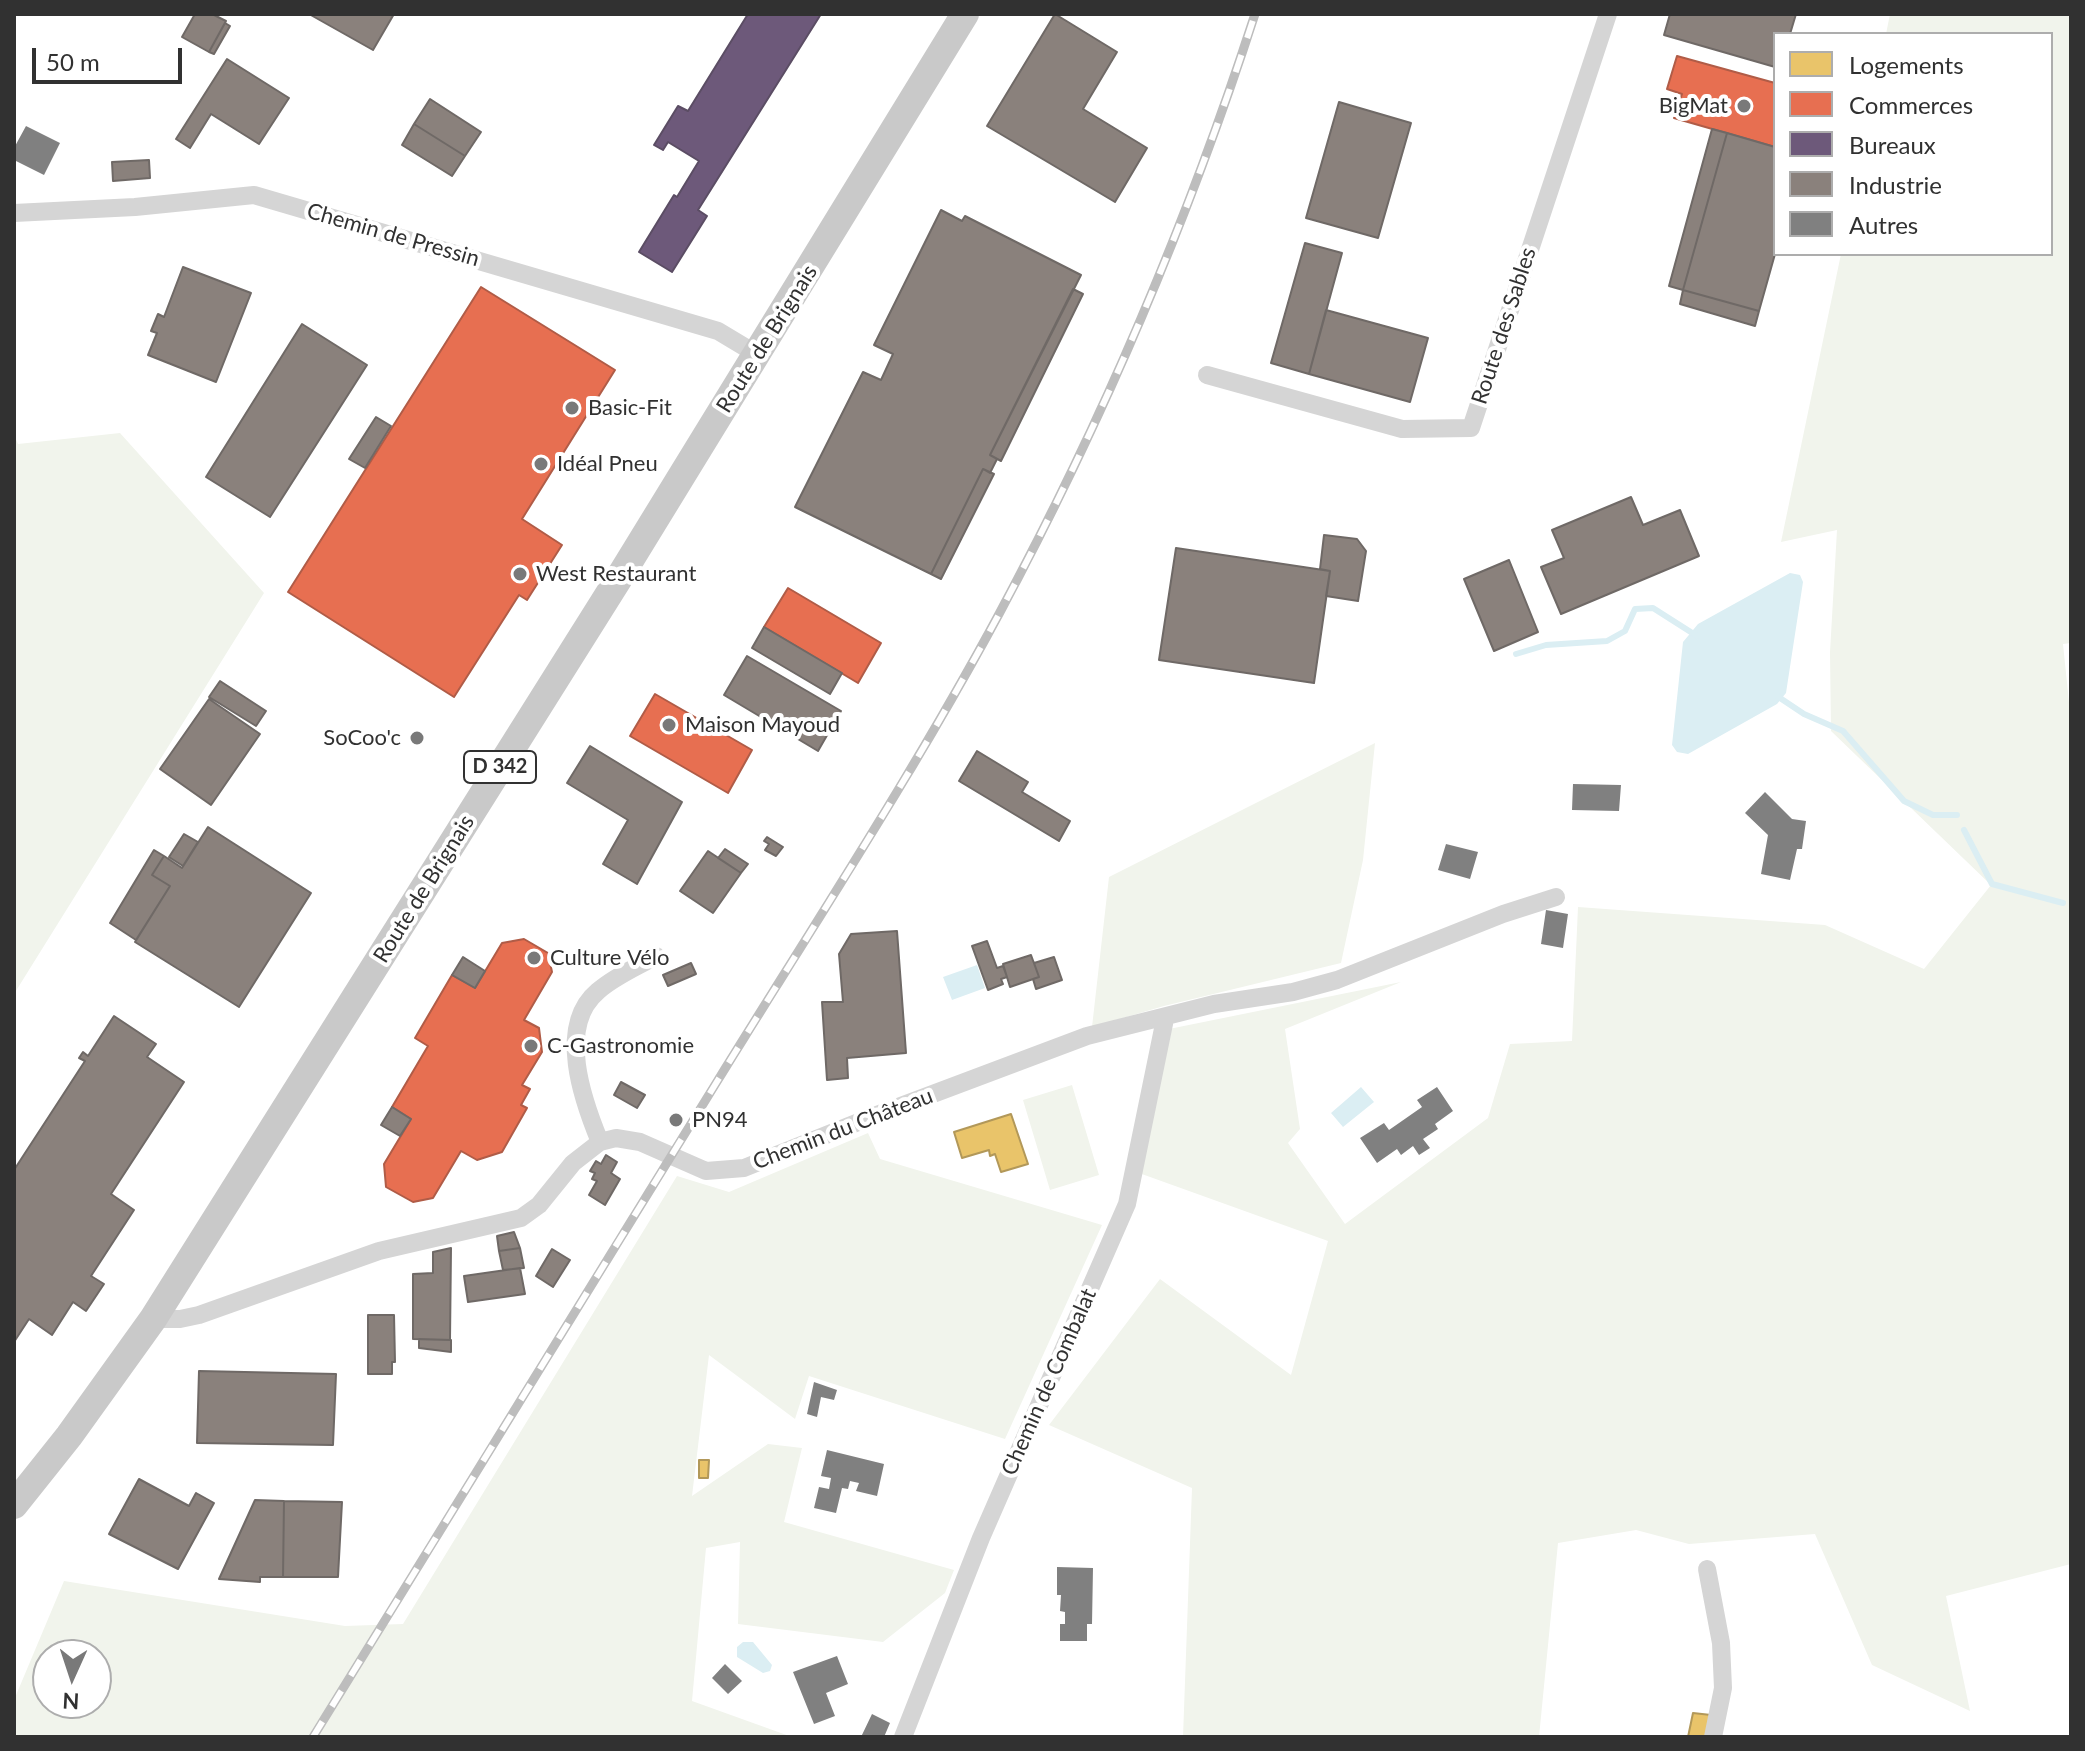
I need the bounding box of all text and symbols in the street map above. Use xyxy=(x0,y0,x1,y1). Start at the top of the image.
scale bar xyxy=(36,32,186,82)
legend xyxy=(1773,32,2053,256)
text: 50 m xyxy=(46,47,100,76)
text: Logements xyxy=(1849,50,1964,79)
text: Commerces xyxy=(1849,90,1973,119)
place label: BigMat xyxy=(1659,93,1728,119)
marker: BigMat xyxy=(1735,97,1753,115)
text: Bureaux xyxy=(1849,130,1936,159)
text: Industrie xyxy=(1849,170,1942,199)
street label: Chemin de Pressin xyxy=(304,198,482,272)
text: Autres xyxy=(1849,210,1918,239)
street label: Route des Sables xyxy=(1466,244,1542,408)
street label: Route de Brignais xyxy=(711,260,823,418)
place label: Basic-Fit xyxy=(588,395,672,421)
marker: Basic-Fit xyxy=(563,399,581,417)
place label: Idéal Pneu xyxy=(557,451,658,477)
marker: Idéal Pneu xyxy=(532,455,550,473)
place label: West Restaurant xyxy=(536,561,696,587)
marker: West Restaurant xyxy=(511,565,529,583)
place label: Maison Mayoud xyxy=(685,712,840,738)
marker: Maison Mayoud xyxy=(660,716,678,734)
place label: SoCoo'c xyxy=(323,725,401,751)
marker: SoCoo'c xyxy=(408,729,426,747)
road number: D 342 xyxy=(464,751,536,783)
street label: Route de Brignais xyxy=(368,810,480,968)
place label: Culture Vélo xyxy=(550,945,669,971)
marker: Culture Vélo xyxy=(525,949,543,967)
place label: C-Gastronomie xyxy=(547,1033,694,1059)
marker: C-Gastronomie xyxy=(522,1037,540,1055)
street label: Chemin du Château xyxy=(749,1083,937,1175)
place label: PN94 xyxy=(692,1107,748,1133)
marker: PN94 xyxy=(667,1111,685,1129)
street label: Chemin de Combalat xyxy=(996,1285,1102,1479)
north arrow xyxy=(32,1639,112,1719)
text: N xyxy=(62,1688,80,1715)

